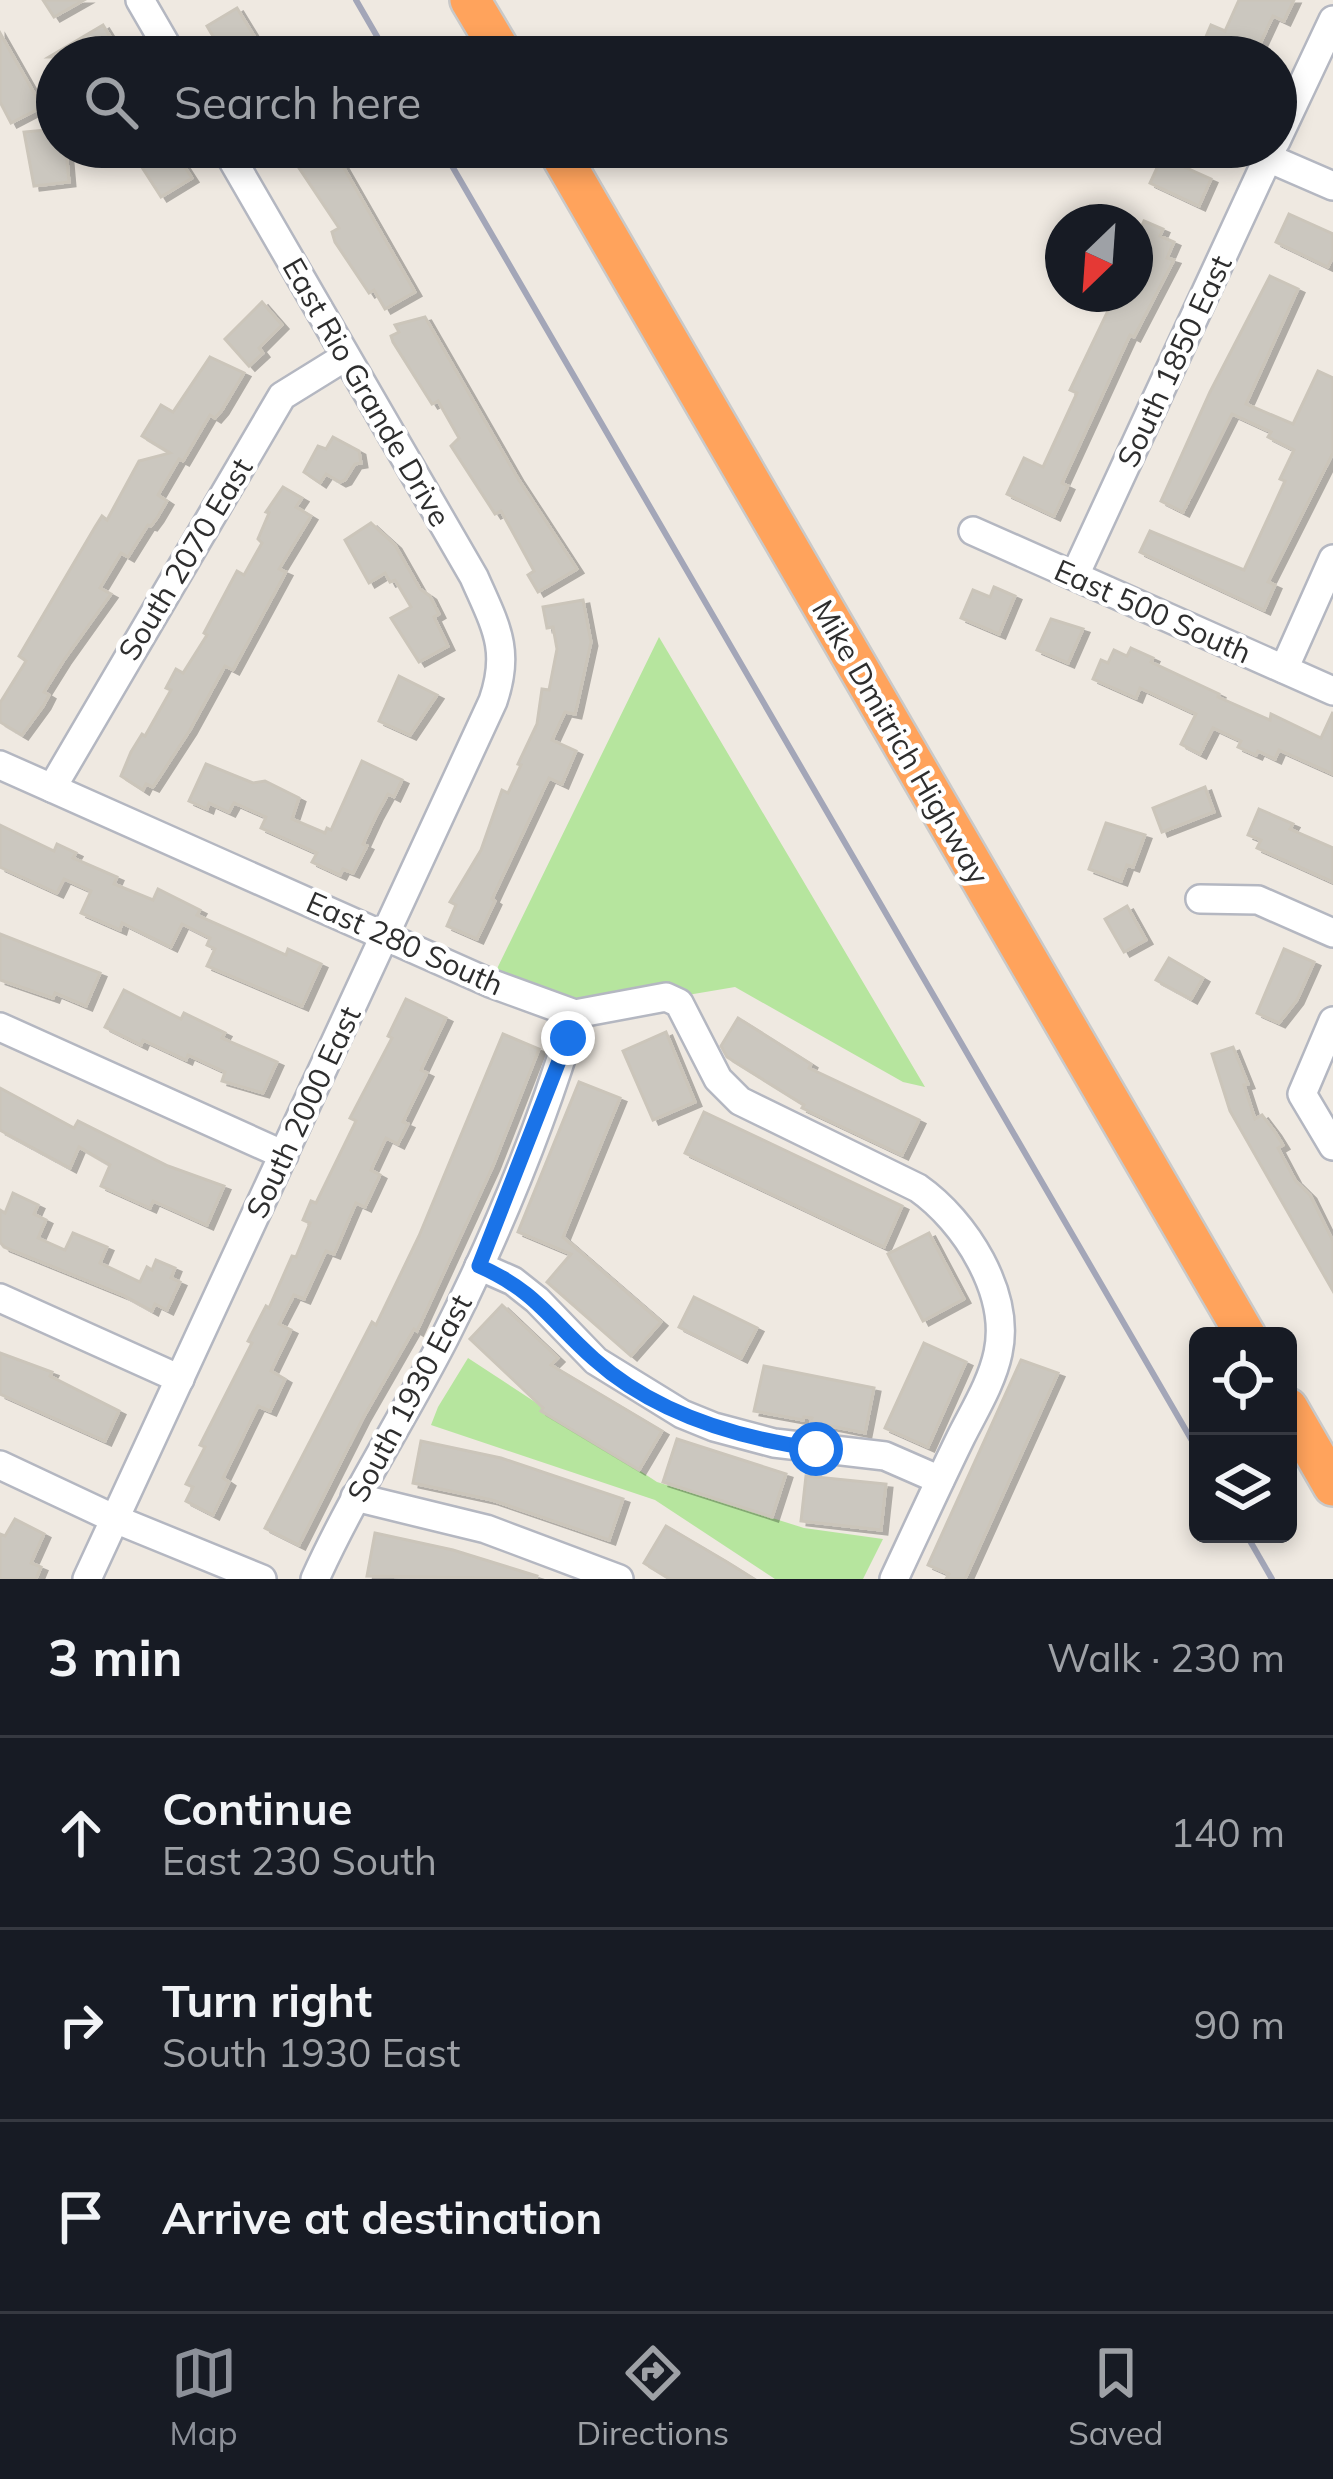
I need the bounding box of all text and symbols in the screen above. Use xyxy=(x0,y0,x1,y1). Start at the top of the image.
search box xyxy=(36,36,1297,168)
icon: search xyxy=(78,69,144,135)
text: Search here xyxy=(174,74,421,130)
north arrow xyxy=(1045,204,1153,312)
street label: South 1850 East xyxy=(1108,249,1240,473)
street label: East Rio Grande Drive xyxy=(274,251,460,533)
street label: South 2070 East xyxy=(110,451,260,667)
street label: East 500 South xyxy=(1049,551,1257,671)
street label: Mike Dmitrich Highway xyxy=(804,593,998,891)
street label: East 280 South xyxy=(301,883,509,1003)
street label: South 2000 East xyxy=(237,1000,369,1224)
route end xyxy=(541,1011,595,1065)
street label: South 1930 East xyxy=(338,1288,480,1508)
map controls xyxy=(1189,1327,1297,1543)
button: locate xyxy=(1189,1327,1297,1435)
route start xyxy=(789,1422,843,1476)
button: layers xyxy=(1189,1435,1297,1543)
text: 3 min xyxy=(48,1625,183,1689)
text: Walk · 230 m xyxy=(1047,1633,1285,1682)
text: Continue xyxy=(162,1780,352,1836)
icon: ahead xyxy=(48,1800,114,1866)
text: 140 m xyxy=(1170,1808,1285,1857)
text: East 230 South xyxy=(162,1836,437,1885)
text: Turn right xyxy=(162,1972,372,2028)
icon: right xyxy=(48,1992,114,2058)
text: 90 m xyxy=(1194,2000,1285,2049)
text: South 1930 East xyxy=(162,2028,460,2077)
icon: arrive xyxy=(48,2184,114,2250)
text: Arrive at destination xyxy=(162,2189,602,2245)
tab: Map xyxy=(170,2340,237,2453)
tab: Directions xyxy=(577,2340,729,2453)
tab: Saved xyxy=(1068,2340,1163,2453)

